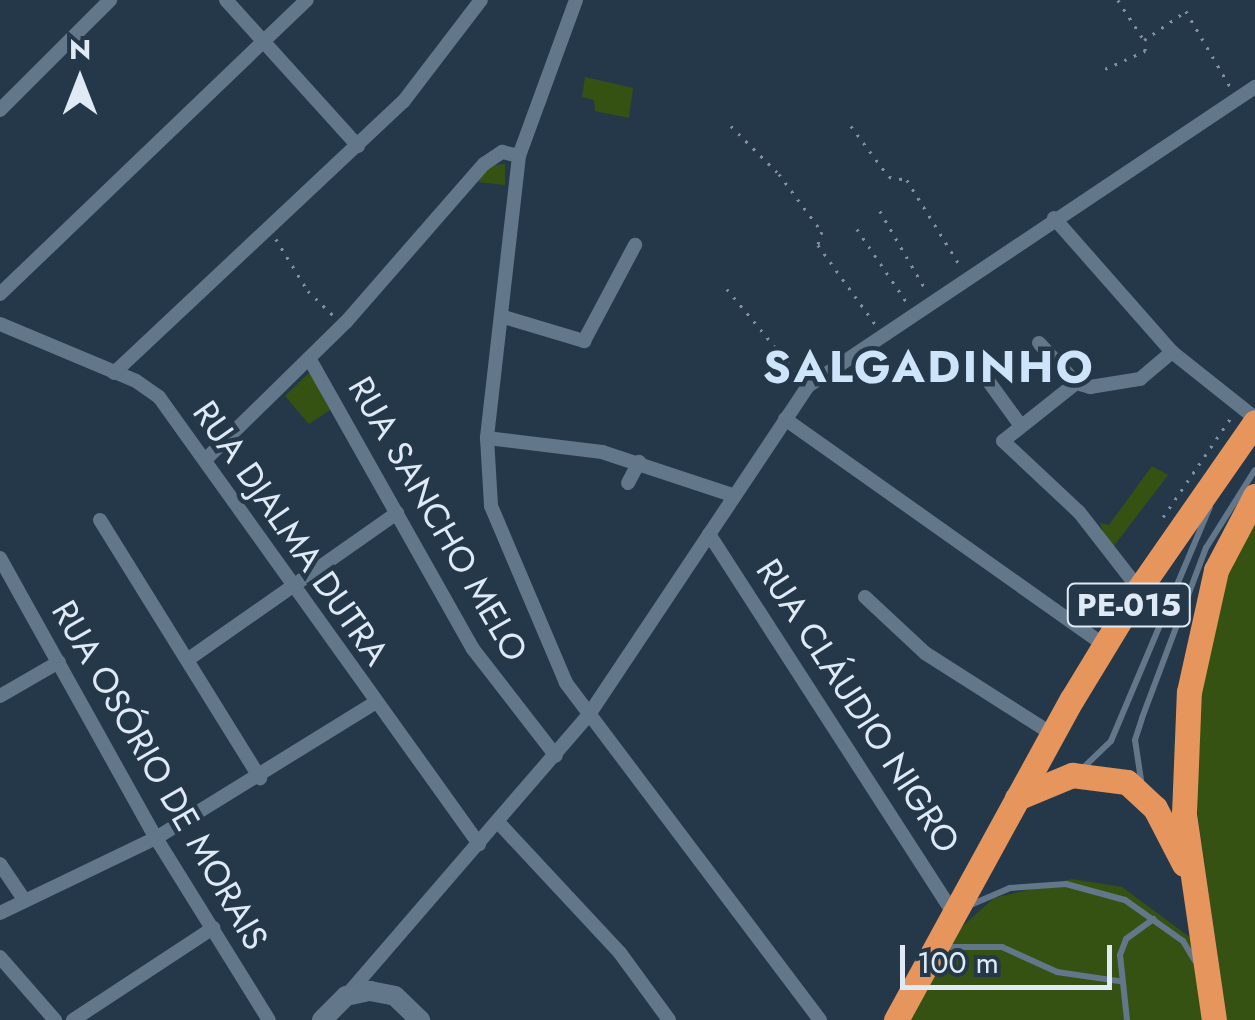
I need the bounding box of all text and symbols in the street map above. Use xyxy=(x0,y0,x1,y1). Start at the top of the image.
text: N xyxy=(69,29,91,70)
north arrow xyxy=(30,30,130,130)
district label: SALGADINHO xyxy=(763,340,1095,394)
street label: RUA SANCHO MELO xyxy=(339,369,537,669)
street label: RUA DJALMA DUTRA xyxy=(184,393,398,673)
street label: RUA CLÁUDIO NIGRO xyxy=(747,551,969,861)
road number: PE-015 xyxy=(1066,578,1192,632)
street label: RUA OSÓRIO DE MORAIS xyxy=(43,593,277,957)
scale bar xyxy=(905,925,1118,987)
text: 100 m xyxy=(917,941,999,984)

